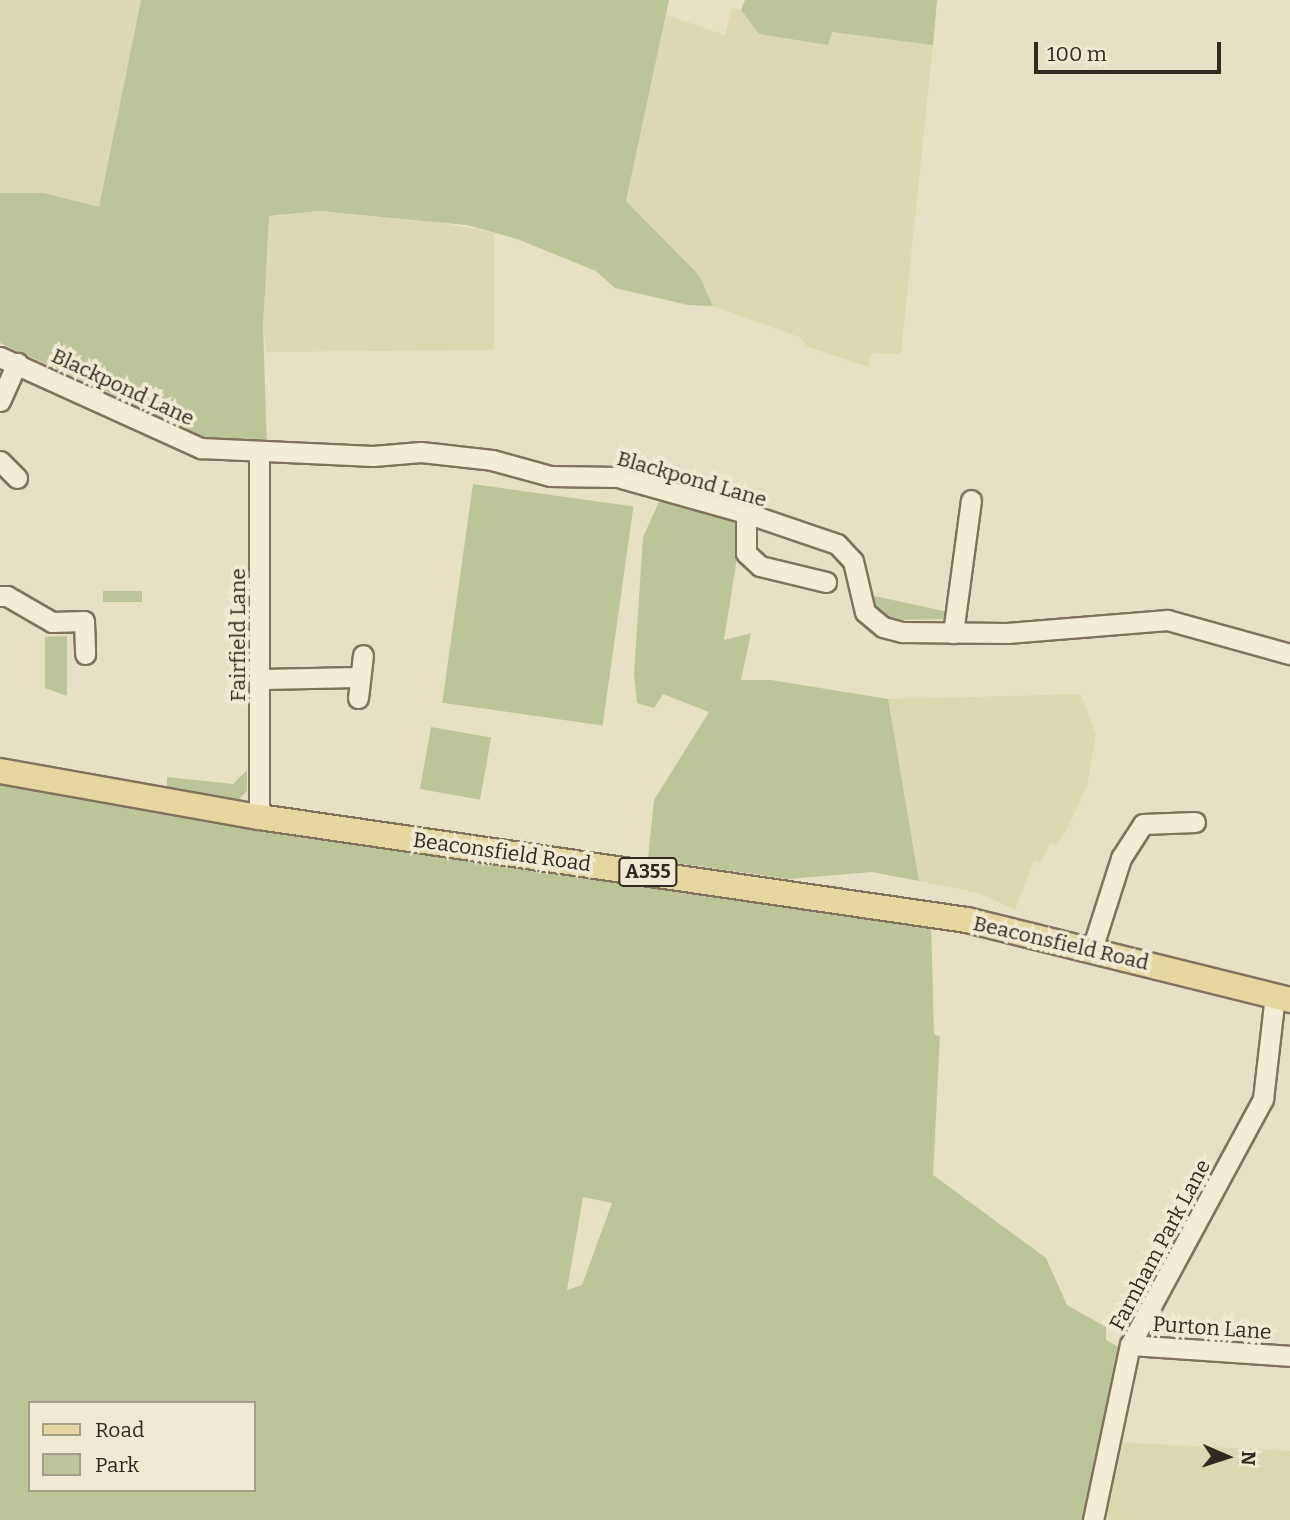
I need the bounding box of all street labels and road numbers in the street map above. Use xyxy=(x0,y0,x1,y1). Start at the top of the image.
street label: Blackpond Lane xyxy=(48,343,198,431)
street label: Blackpond Lane xyxy=(614,446,770,512)
street label: Fairfield Lane xyxy=(225,568,251,702)
street label: Beaconsfield Road xyxy=(411,827,593,877)
road number: A355 xyxy=(618,856,678,888)
street label: Beaconsfield Road xyxy=(971,911,1151,975)
street label: Farnham Park Lane xyxy=(1104,1155,1216,1335)
street label: Purton Lane xyxy=(1152,1311,1272,1345)

